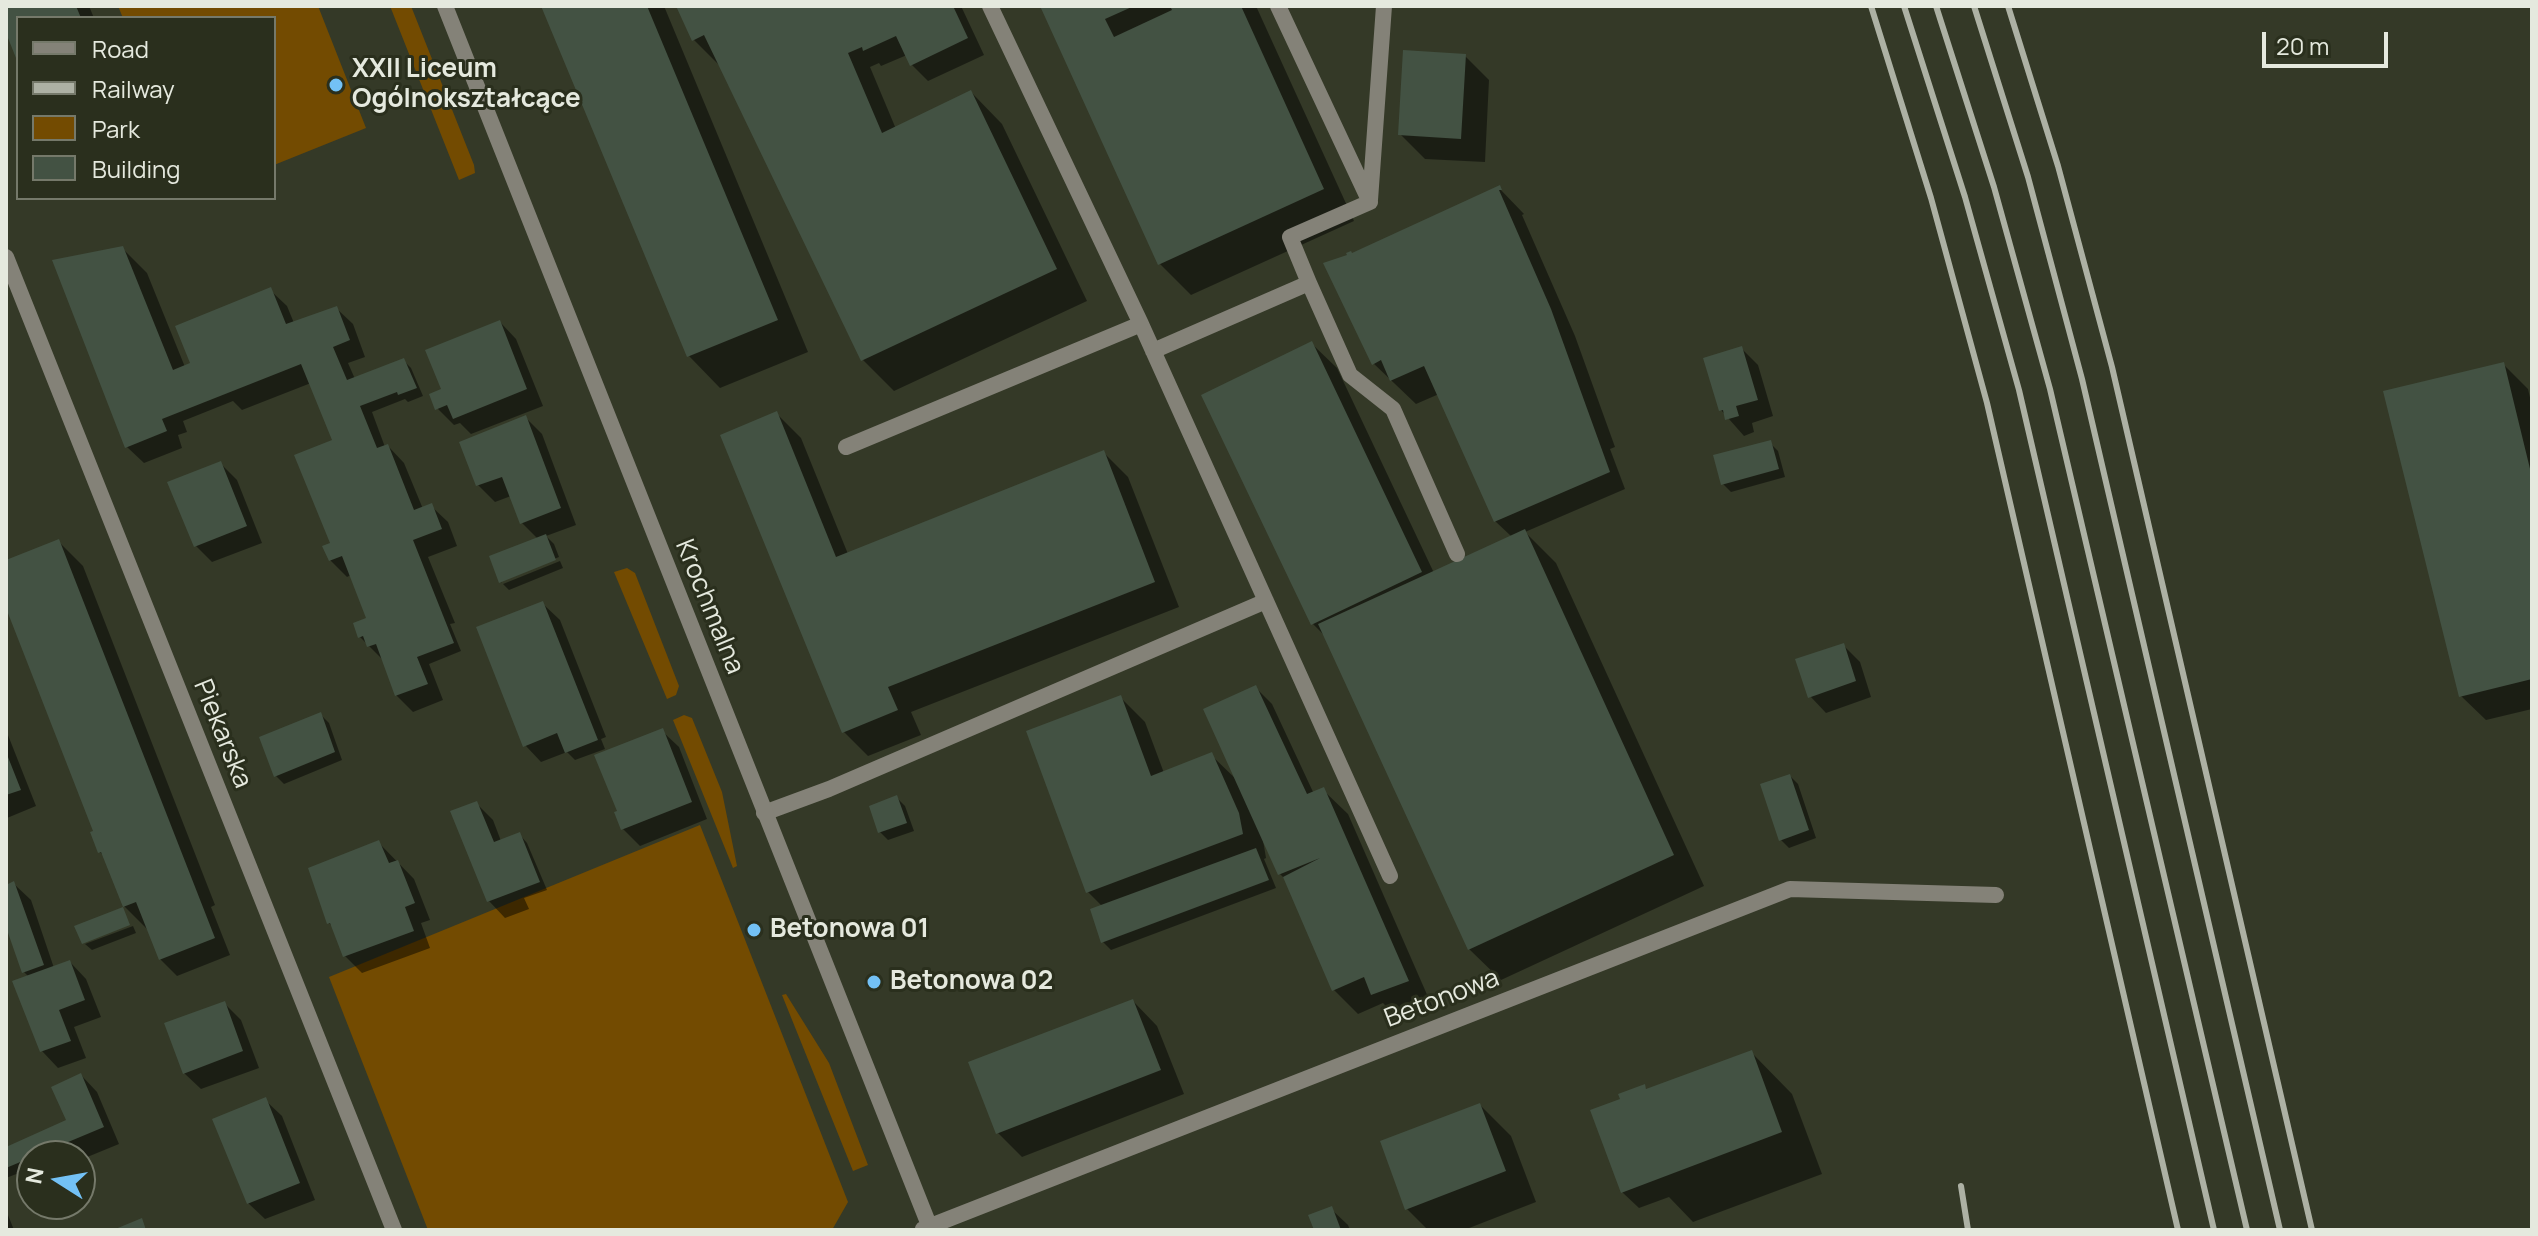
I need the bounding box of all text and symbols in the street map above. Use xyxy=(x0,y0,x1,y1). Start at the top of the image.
legend xyxy=(16,16,276,200)
scale bar xyxy=(2266,16,2392,66)
text: 20 m xyxy=(2276,29,2329,62)
text: Road xyxy=(92,32,149,65)
place label: XXII Liceum Ogólnokształcące xyxy=(352,54,581,116)
text: Railway xyxy=(92,72,175,105)
marker: XXII Liceum Ogólnokształcące xyxy=(327,76,345,94)
text: Park xyxy=(92,112,140,145)
text: Building xyxy=(92,152,180,185)
street label: Krochmalna xyxy=(668,535,750,679)
street label: Piekarska xyxy=(186,675,258,793)
place label: Betonowa 01 xyxy=(770,914,929,946)
marker: Betonowa 01 xyxy=(745,921,763,939)
street label: Betonowa xyxy=(1380,963,1504,1035)
place label: Betonowa 02 xyxy=(890,966,1053,998)
marker: Betonowa 02 xyxy=(865,973,883,991)
north arrow xyxy=(16,1140,96,1220)
text: N xyxy=(18,1165,51,1186)

